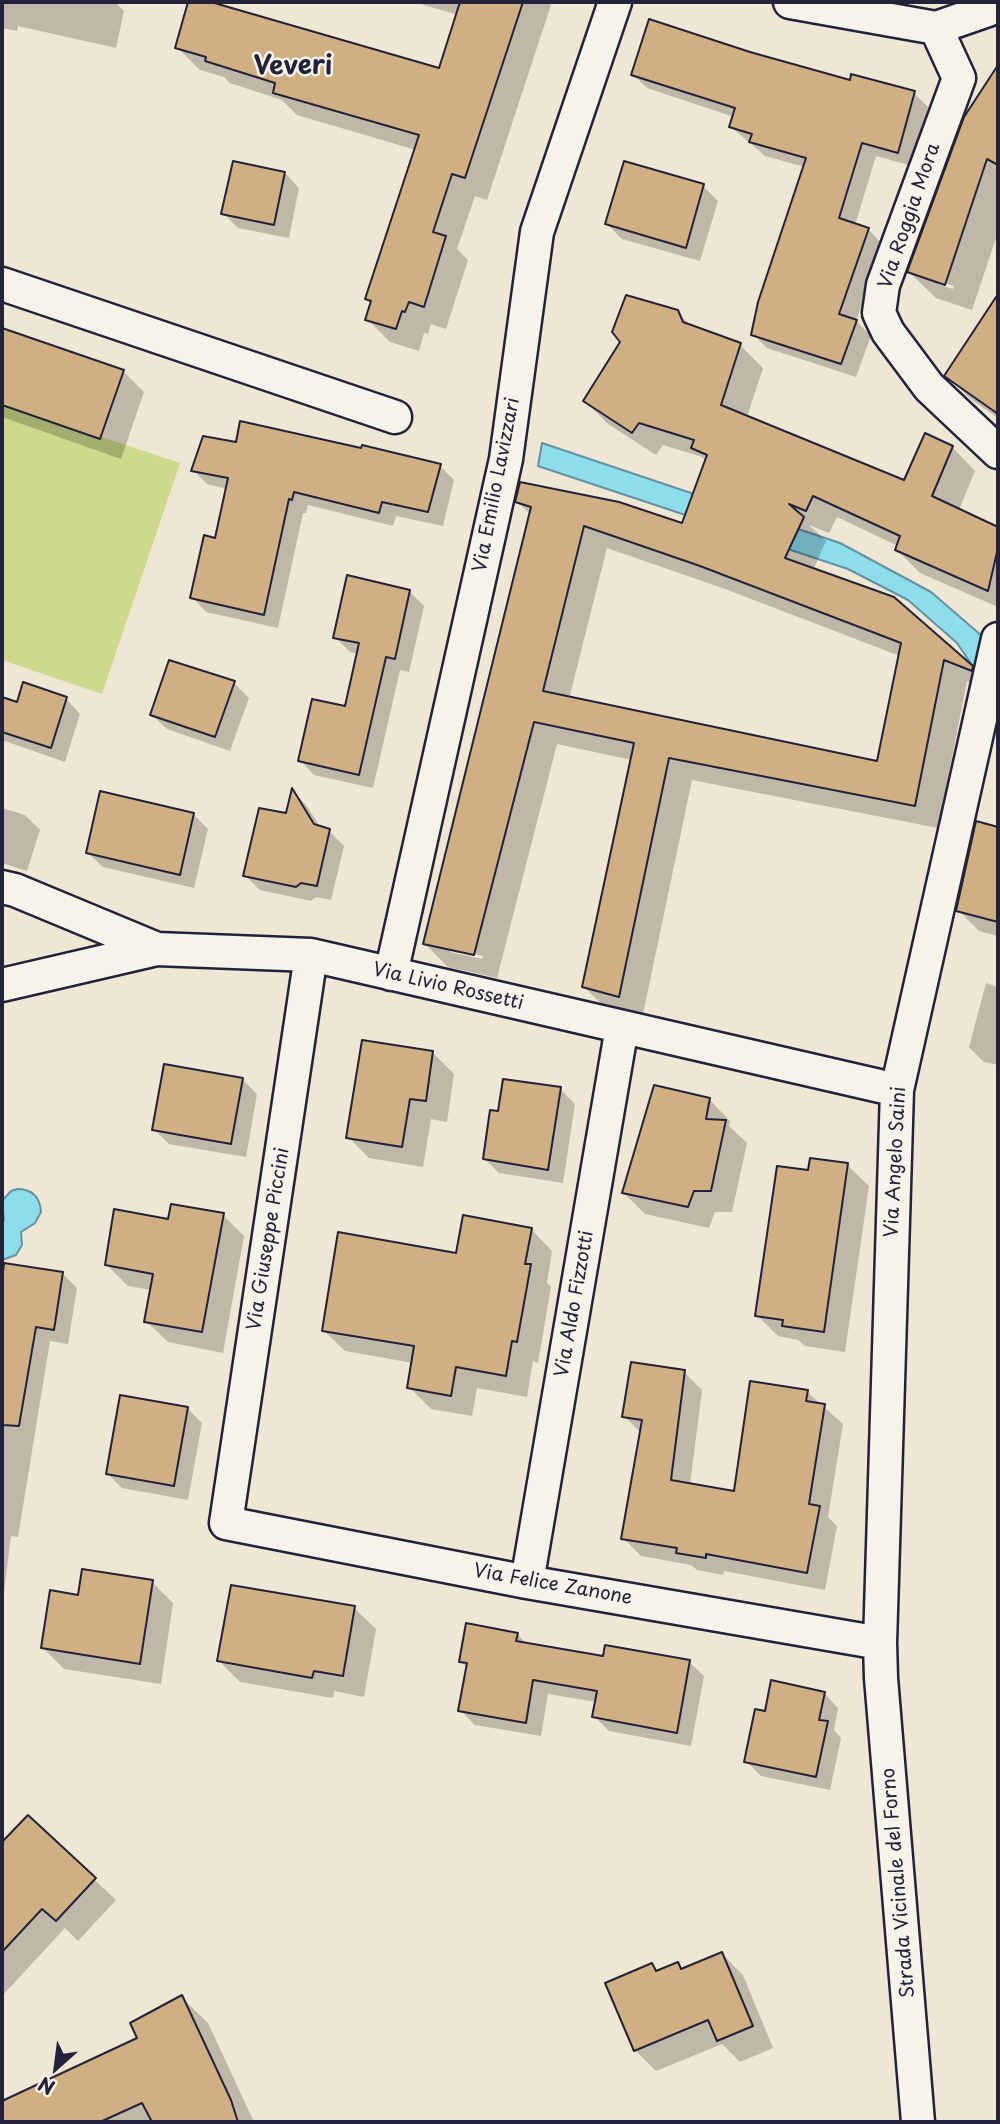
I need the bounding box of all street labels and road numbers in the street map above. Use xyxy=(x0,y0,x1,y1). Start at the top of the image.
street label: Via Roggia Mora xyxy=(874,140,946,292)
street label: Via Emilio Lavizzari xyxy=(469,396,525,574)
street label: Via Livio Rossetti xyxy=(370,959,526,1015)
street label: Via Angelo Saini xyxy=(881,1086,911,1238)
street label: Via Giuseppe Piccini xyxy=(243,1146,295,1332)
street label: Via Aldo Fizzotti xyxy=(551,1229,599,1379)
street label: Via Felice Zanone xyxy=(472,1560,634,1610)
street label: Strada Vicinale del Forno xyxy=(878,1767,920,1999)

